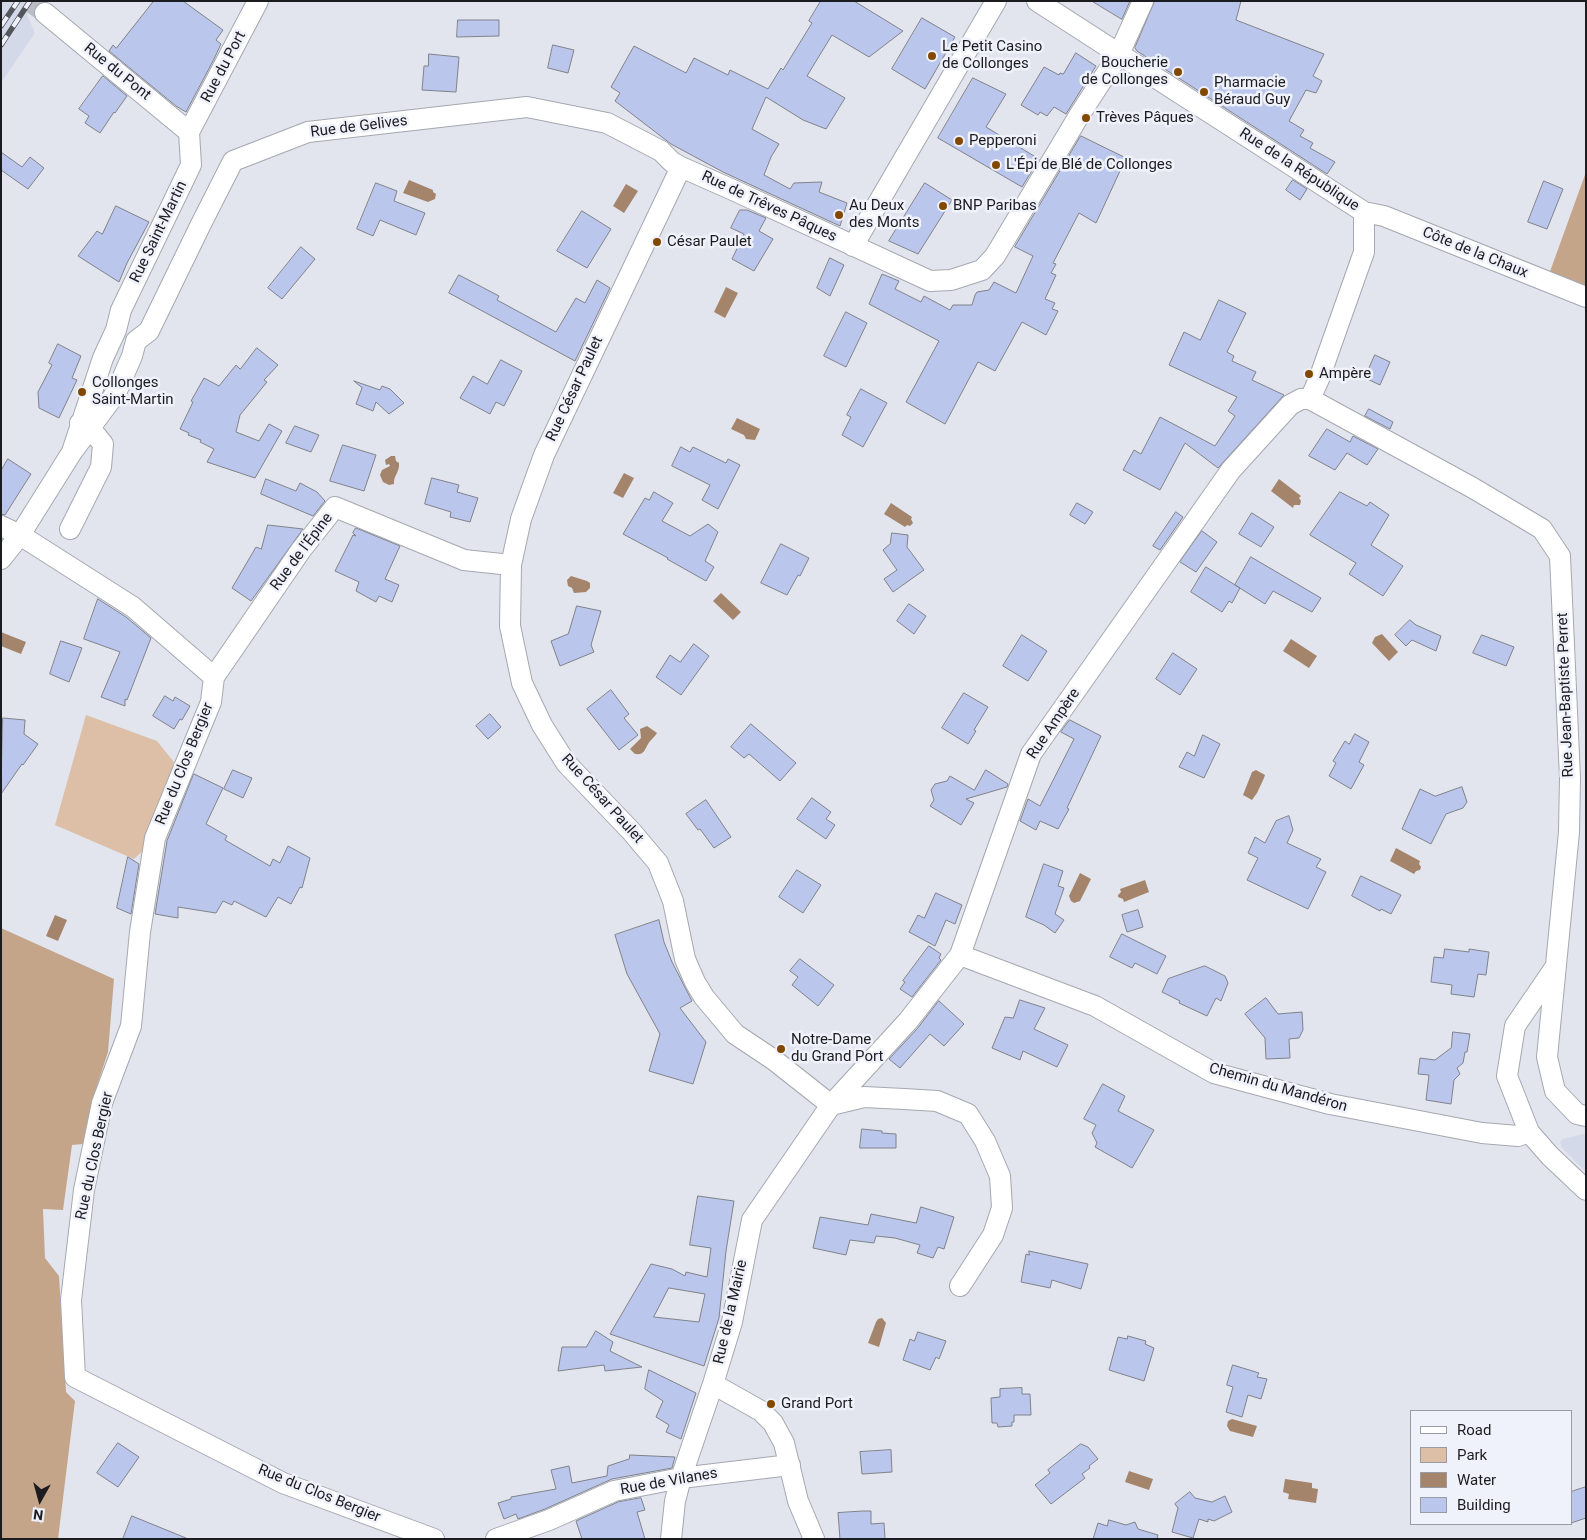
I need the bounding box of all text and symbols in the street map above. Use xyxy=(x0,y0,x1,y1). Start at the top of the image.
street label: Rue du Port xyxy=(198,28,250,106)
place label: Le Petit Casino de Collonges xyxy=(942,38,1042,73)
street label: Rue du Pont xyxy=(80,40,154,104)
marker: Le Petit Casino de Collonges xyxy=(926,50,938,62)
place label: Boucherie de Collonges xyxy=(1081,54,1168,89)
marker: Boucherie de Collonges xyxy=(1172,66,1184,78)
place label: Pharmacie Béraud Guy xyxy=(1214,74,1290,109)
marker: Pharmacie Béraud Guy xyxy=(1198,86,1210,98)
place label: Trèves Pâques xyxy=(1096,109,1194,127)
street label: Rue de Gelives xyxy=(309,112,409,142)
marker: Trèves Pâques xyxy=(1080,112,1092,124)
street label: Rue de la République xyxy=(1236,125,1362,215)
place label: Pepperoni xyxy=(969,132,1037,150)
marker: Pepperoni xyxy=(953,135,965,147)
place label: L'Épi de Blé de Collonges xyxy=(1006,156,1173,174)
marker: L'Épi de Blé de Collonges xyxy=(990,159,1002,171)
street label: Rue de Trêves Pâques xyxy=(699,168,839,246)
street label: Rue Saint-Martin xyxy=(127,178,191,286)
place label: Au Deux des Monts xyxy=(849,197,919,232)
place label: BNP Paribas xyxy=(953,197,1037,215)
marker: BNP Paribas xyxy=(937,200,949,212)
marker: Au Deux des Monts xyxy=(833,209,845,221)
street label: Côte de la Chaux xyxy=(1419,224,1531,282)
place label: César Paulet xyxy=(667,233,752,251)
marker: César Paulet xyxy=(651,236,663,248)
street label: Rue César Paulet xyxy=(543,334,607,444)
place label: Ampère xyxy=(1319,365,1371,383)
marker: Ampère xyxy=(1303,368,1315,380)
place label: Collonges Saint-Martin xyxy=(92,374,174,409)
marker: Collonges Saint-Martin xyxy=(76,386,88,398)
street label: Rue de l'Épine xyxy=(267,510,337,594)
street label: Rue Jean-Baptiste Perret xyxy=(1554,612,1578,778)
street label: Rue Ampère xyxy=(1024,685,1084,763)
street label: Rue du Clos Bergier xyxy=(152,700,218,828)
street label: Rue César Paulet xyxy=(557,751,647,847)
place label: Notre-Dame du Grand Port xyxy=(791,1031,883,1066)
marker: Notre-Dame du Grand Port xyxy=(775,1043,787,1055)
street label: Chemin du Mandéron xyxy=(1207,1060,1349,1116)
street label: Rue du Clos Bergier xyxy=(73,1090,117,1222)
street label: Rue de la Mairie xyxy=(710,1258,752,1366)
place label: Grand Port xyxy=(781,1395,853,1413)
marker: Grand Port xyxy=(765,1398,777,1410)
legend xyxy=(1410,1410,1572,1525)
text: Road xyxy=(1457,1421,1491,1439)
text: Park xyxy=(1457,1446,1487,1464)
street label: Rue du Clos Bergier xyxy=(255,1461,383,1527)
street label: Rue de Vilanes xyxy=(619,1465,719,1499)
text: Water xyxy=(1457,1471,1496,1489)
north arrow xyxy=(15,1475,65,1525)
text: Building xyxy=(1457,1496,1511,1514)
text: N xyxy=(32,1506,44,1523)

